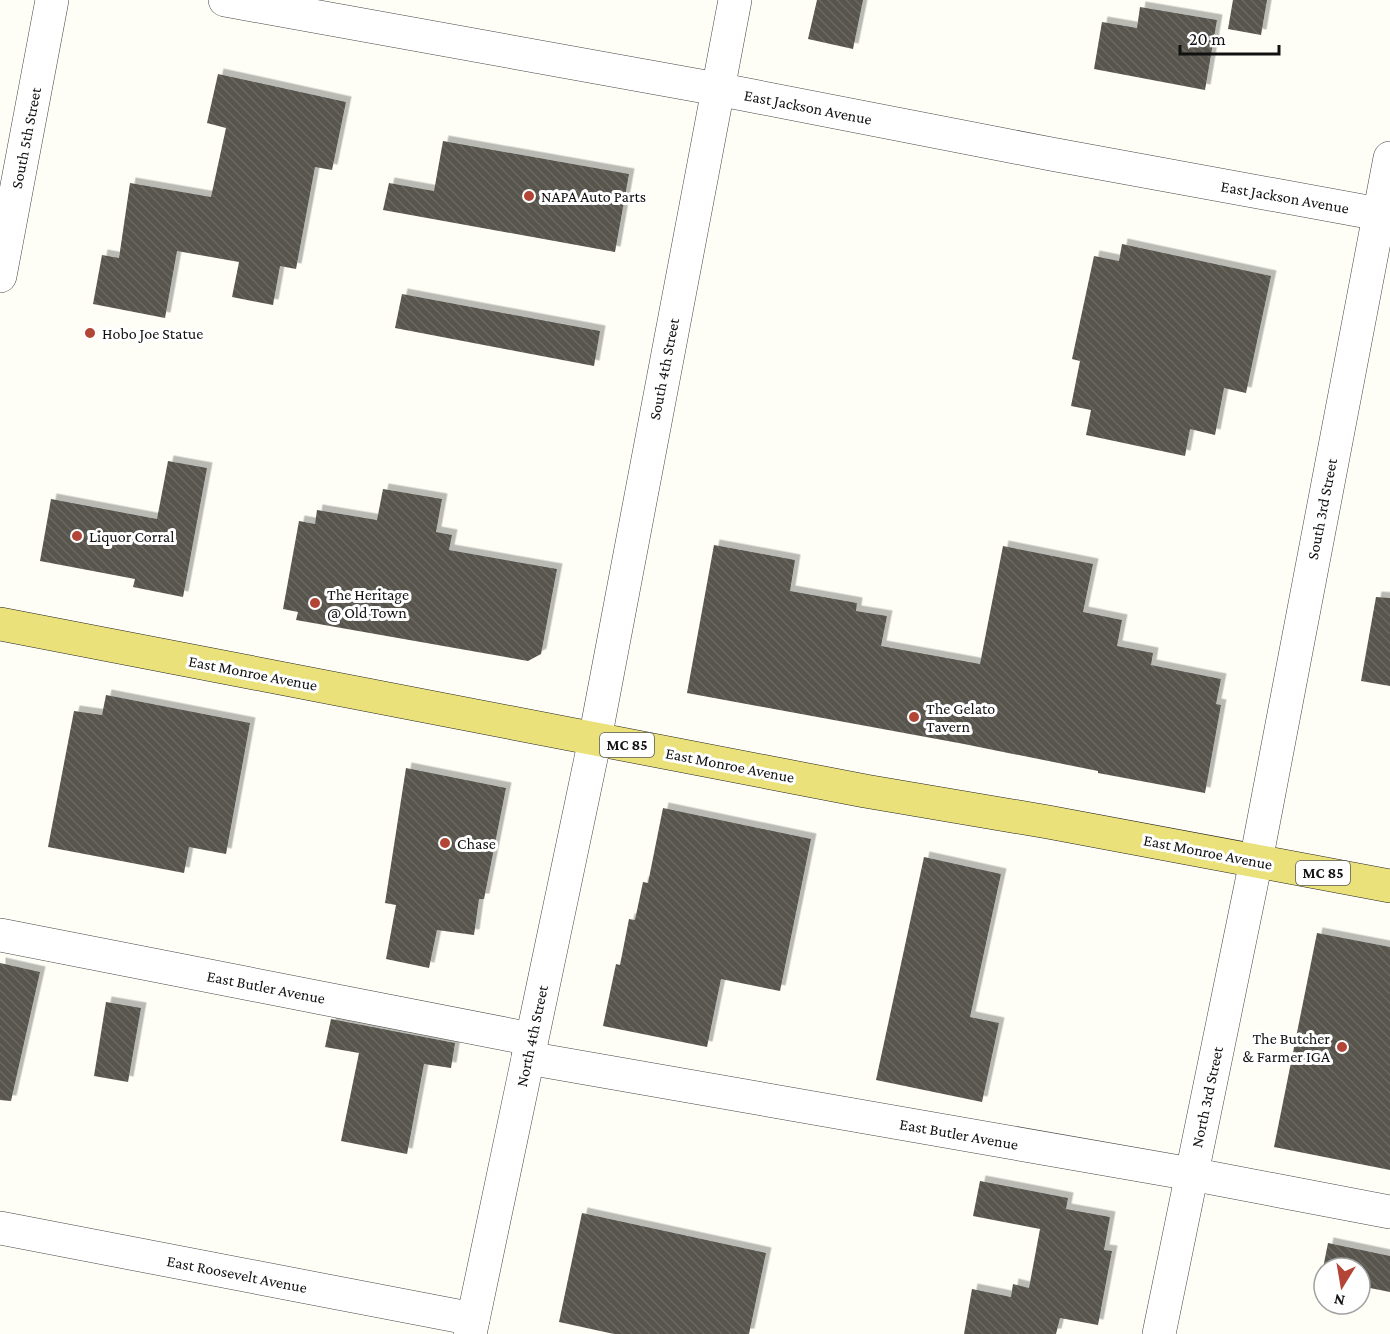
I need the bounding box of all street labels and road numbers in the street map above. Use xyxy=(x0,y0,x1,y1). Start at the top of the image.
street label: South 5th Street xyxy=(8,85,44,190)
street label: East Jackson Avenue xyxy=(742,86,873,129)
street label: East Jackson Avenue xyxy=(1219,177,1350,218)
street label: South 4th Street xyxy=(646,316,682,421)
street label: South 3rd Street xyxy=(1304,456,1340,561)
street label: East Monroe Avenue xyxy=(187,652,319,694)
road number: MC 85 xyxy=(600,733,654,757)
street label: East Monroe Avenue xyxy=(664,744,796,786)
street label: East Monroe Avenue xyxy=(1142,831,1274,873)
road number: MC 85 xyxy=(1296,861,1350,885)
street label: East Butler Avenue xyxy=(205,967,327,1007)
street label: North 4th Street xyxy=(513,983,551,1088)
street label: North 3rd Street xyxy=(1188,1044,1226,1149)
street label: East Butler Avenue xyxy=(898,1115,1020,1153)
street label: East Roosevelt Avenue xyxy=(165,1252,309,1296)

